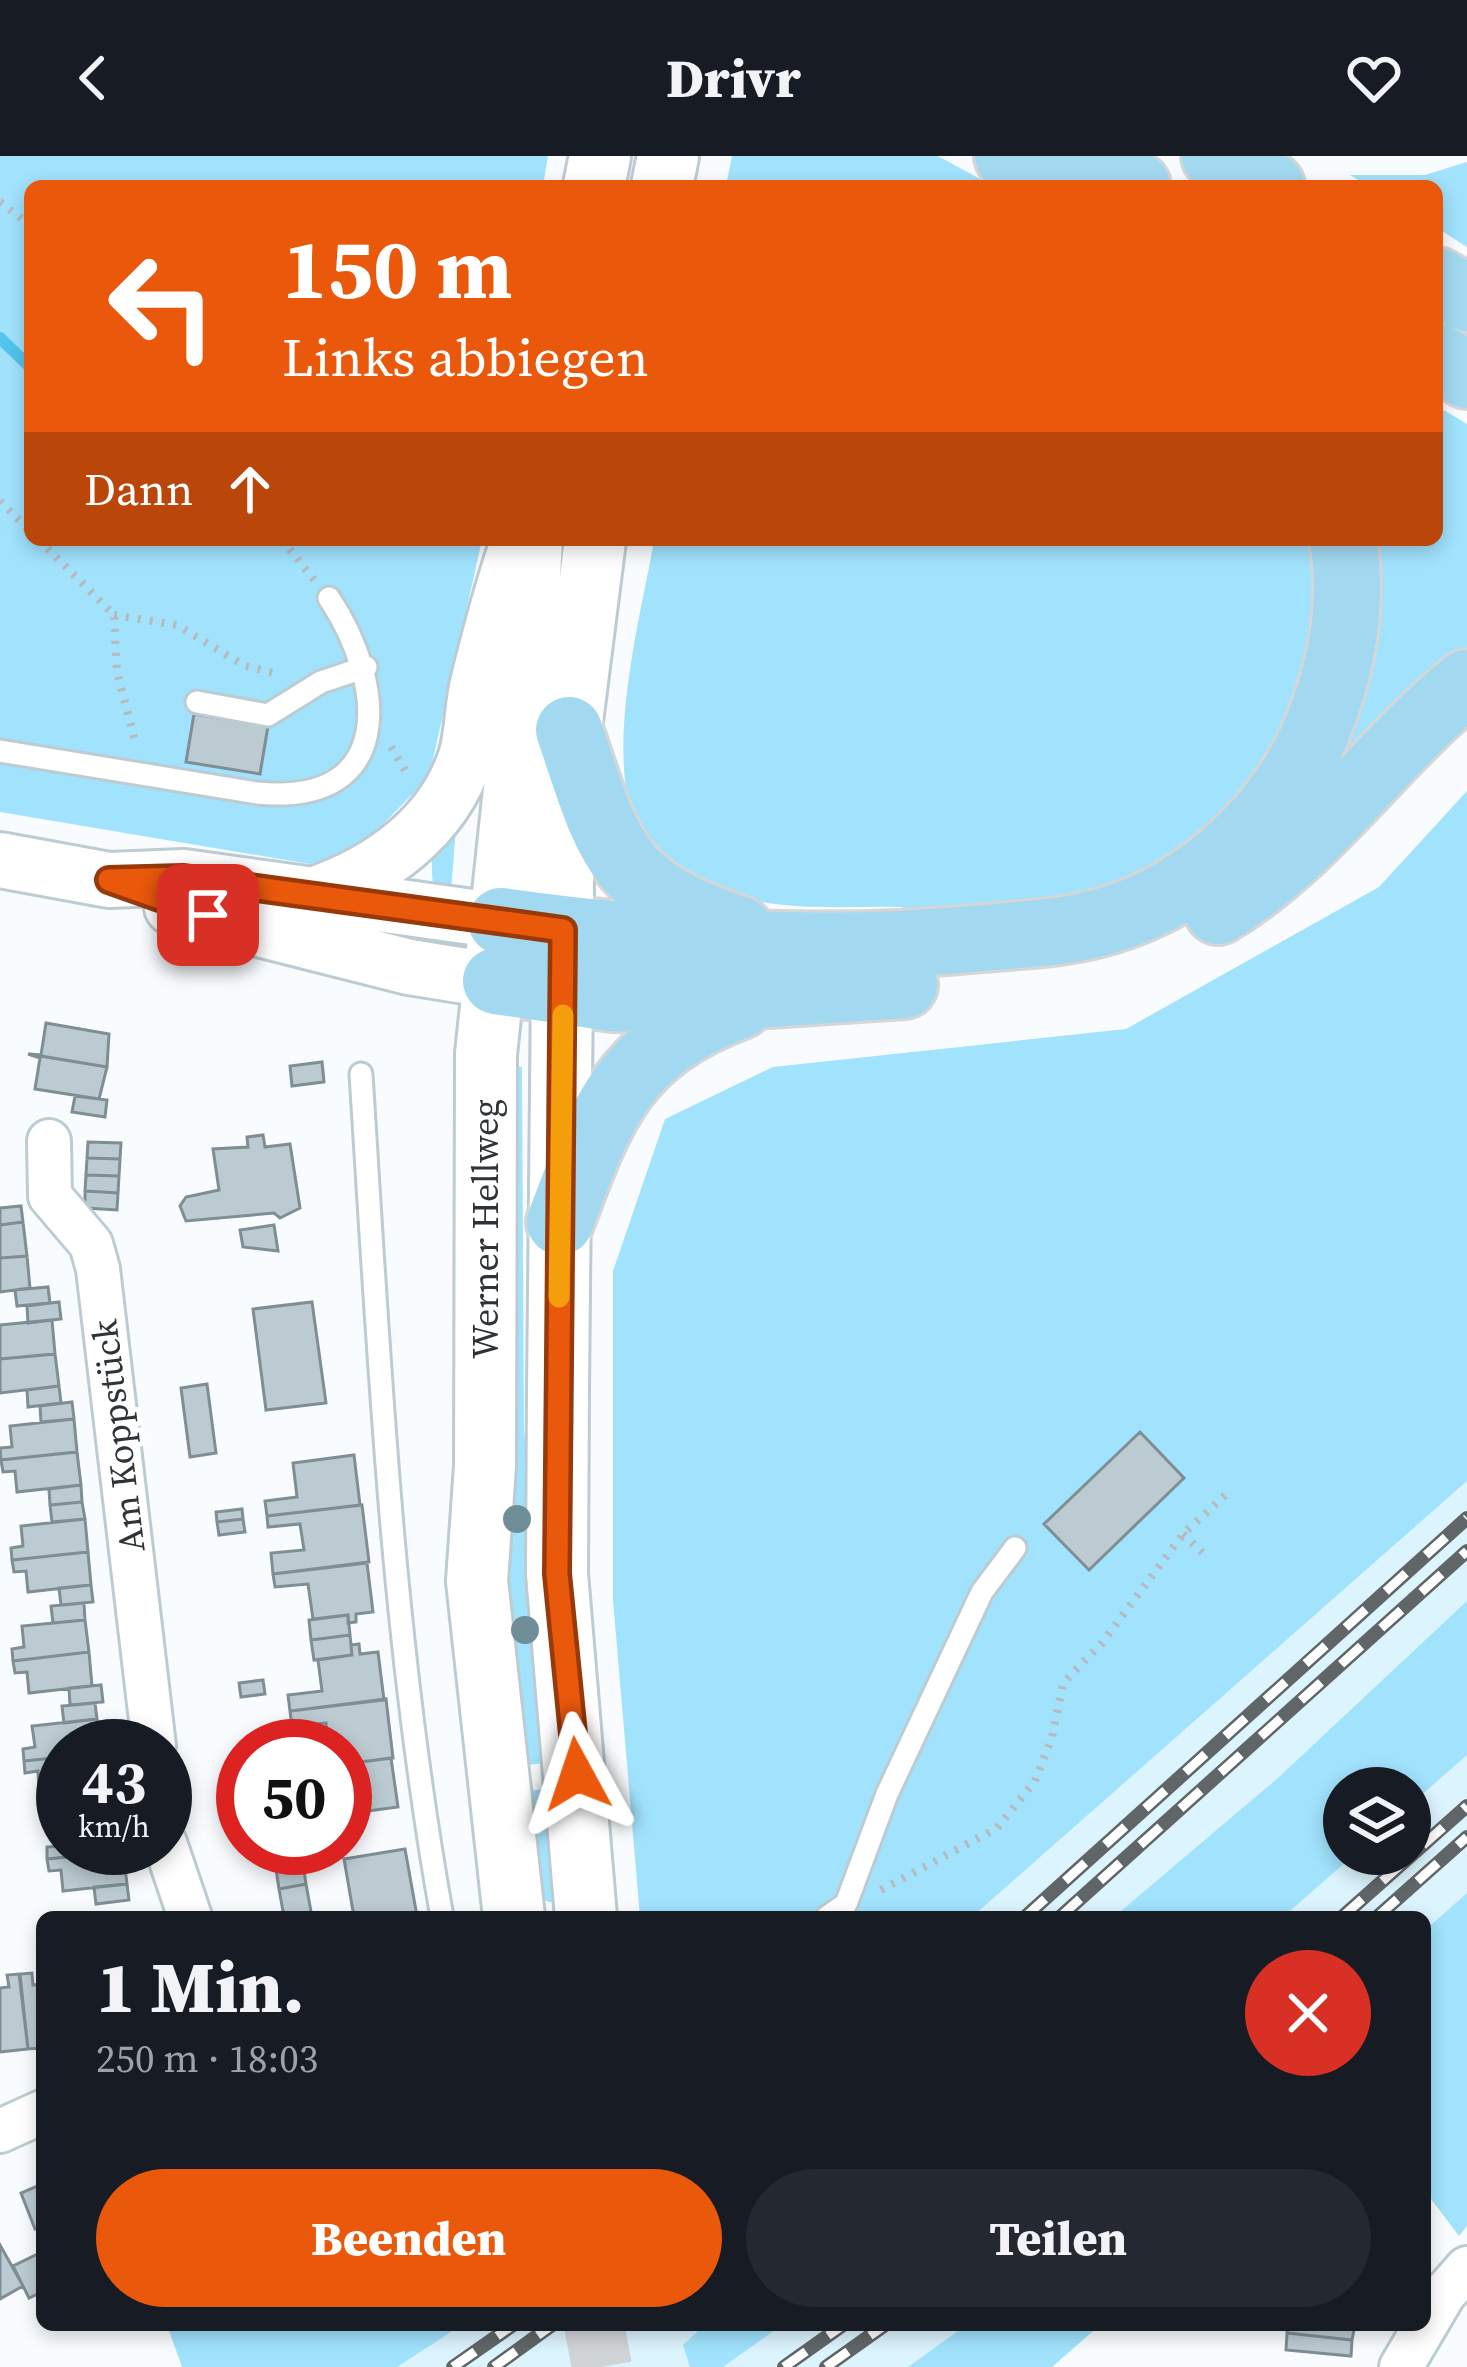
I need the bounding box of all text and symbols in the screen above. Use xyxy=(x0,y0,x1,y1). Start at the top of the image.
text: Drivr xyxy=(666,41,801,115)
icon: back xyxy=(60,45,126,111)
icon: heart xyxy=(1341,45,1407,111)
text: 150 m xyxy=(282,211,513,326)
icon: left xyxy=(84,228,240,384)
text: Links abbiegen xyxy=(282,320,649,394)
icon: ahead xyxy=(217,456,283,522)
text: Dann xyxy=(84,458,193,520)
pin xyxy=(157,864,259,966)
icon: arrive xyxy=(175,882,241,948)
street label: Werner Hellweg xyxy=(461,1099,510,1359)
street label: Am Koppstück xyxy=(79,1317,157,1555)
position arrow xyxy=(514,1711,640,1837)
speed limit sign: 50 xyxy=(216,1719,372,1875)
text: 43 xyxy=(81,1741,147,1823)
map controls xyxy=(1323,1767,1431,1875)
button: layers xyxy=(1323,1767,1431,1875)
text: km/h xyxy=(78,1806,150,1847)
text: 1 Min. xyxy=(96,1937,304,2036)
button: close xyxy=(1245,1950,1371,2076)
text: 250 m · 18:03 xyxy=(96,2032,318,2085)
button: Beenden xyxy=(96,2169,722,2307)
button: Teilen xyxy=(746,2169,1371,2307)

